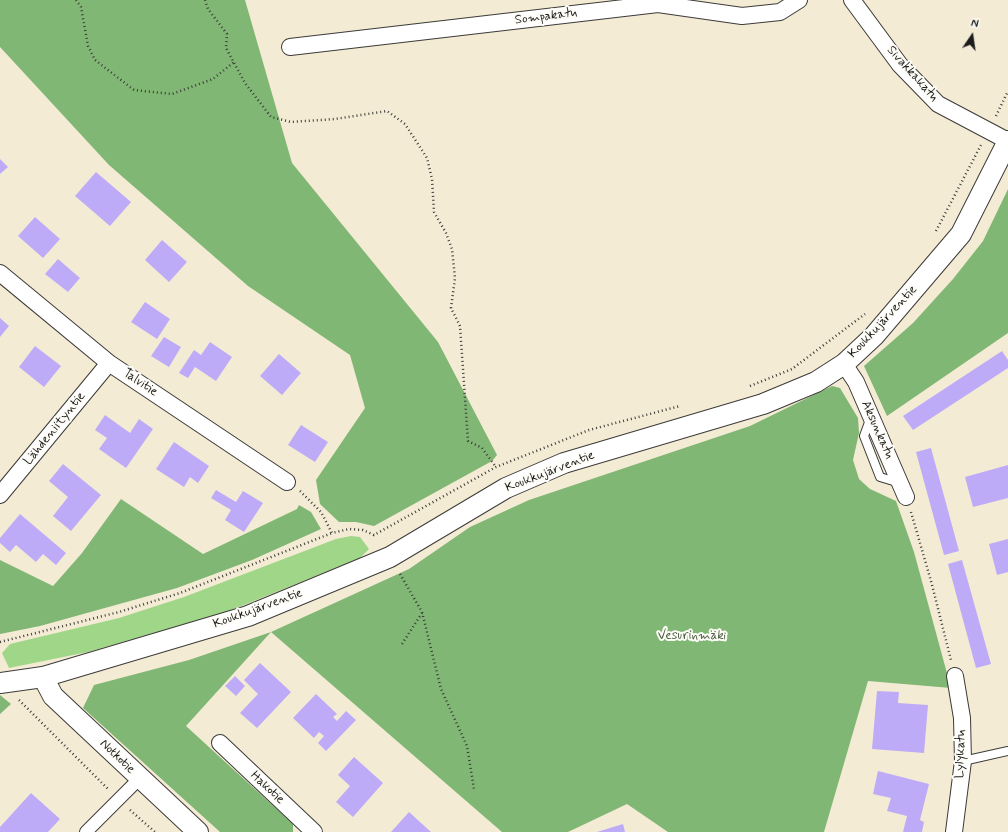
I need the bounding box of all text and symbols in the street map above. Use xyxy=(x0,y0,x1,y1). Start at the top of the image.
street label: Sompakatu xyxy=(514,5,578,29)
north arrow xyxy=(952,16,992,56)
text: N xyxy=(970,17,980,32)
street label: Sivakkakatu xyxy=(883,43,941,105)
street label: Koukkujärventie xyxy=(845,282,921,362)
street label: Talvitie xyxy=(120,366,160,400)
street label: Lähdeniityntie xyxy=(21,389,89,469)
street label: Aksunkatu xyxy=(857,398,897,462)
street label: Koukkujärventie xyxy=(503,448,597,496)
street label: Koukkujärventie xyxy=(211,586,305,632)
park label: Vesurinmäki xyxy=(658,628,726,644)
street label: Lylykatu xyxy=(952,729,970,779)
street label: Notkotie xyxy=(96,736,138,778)
street label: Hakotie xyxy=(247,768,287,808)

